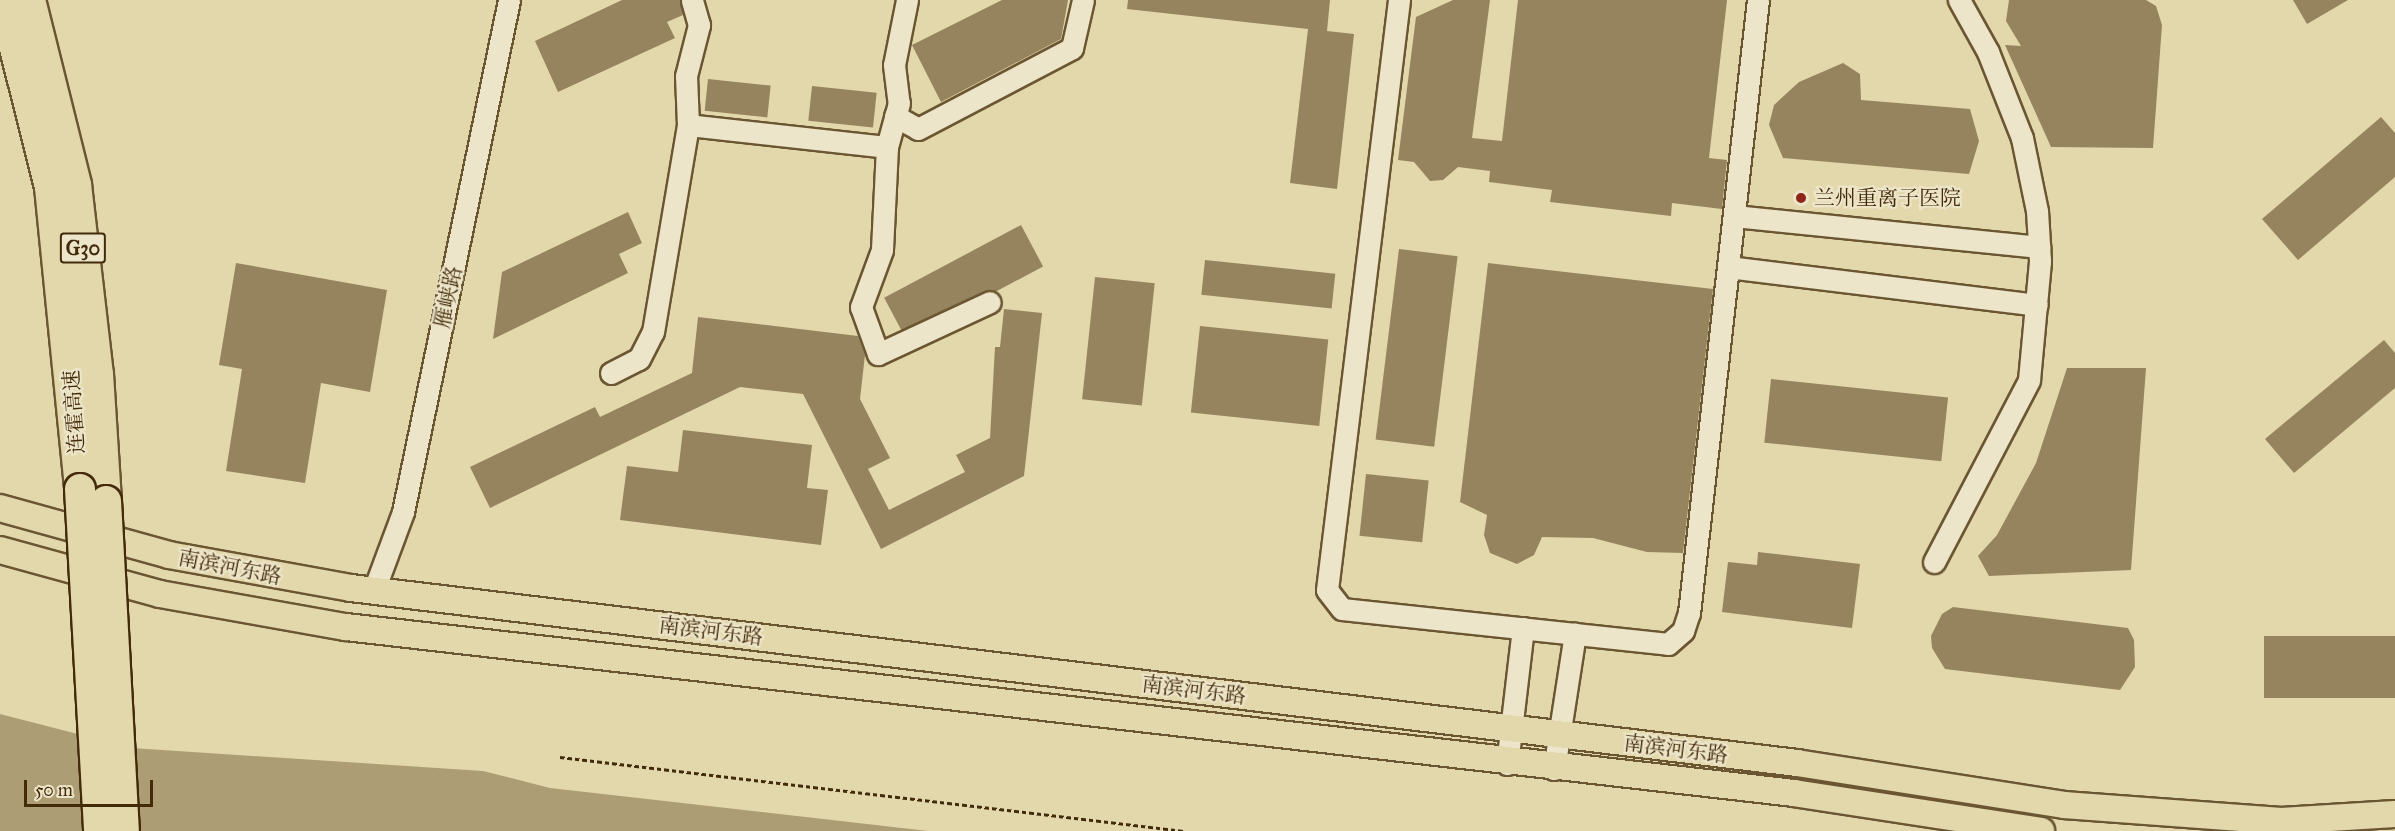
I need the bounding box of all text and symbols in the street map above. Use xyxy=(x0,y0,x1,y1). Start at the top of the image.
place label: 兰州重离子医院 xyxy=(1814,185,1961,211)
marker: 兰州重离子医院 xyxy=(1792,189,1810,207)
road number: G30 xyxy=(59,231,107,265)
street label: 雁峡路 xyxy=(429,264,467,330)
street label: 连霍高速 xyxy=(59,369,89,455)
street label: 南滨河东路 xyxy=(176,545,284,589)
street label: 南滨河东路 xyxy=(657,612,765,650)
street label: 南滨河东路 xyxy=(1140,671,1248,709)
street label: 南滨河东路 xyxy=(1622,730,1730,768)
scale bar xyxy=(27,768,156,806)
text: 50 m xyxy=(35,779,73,801)

